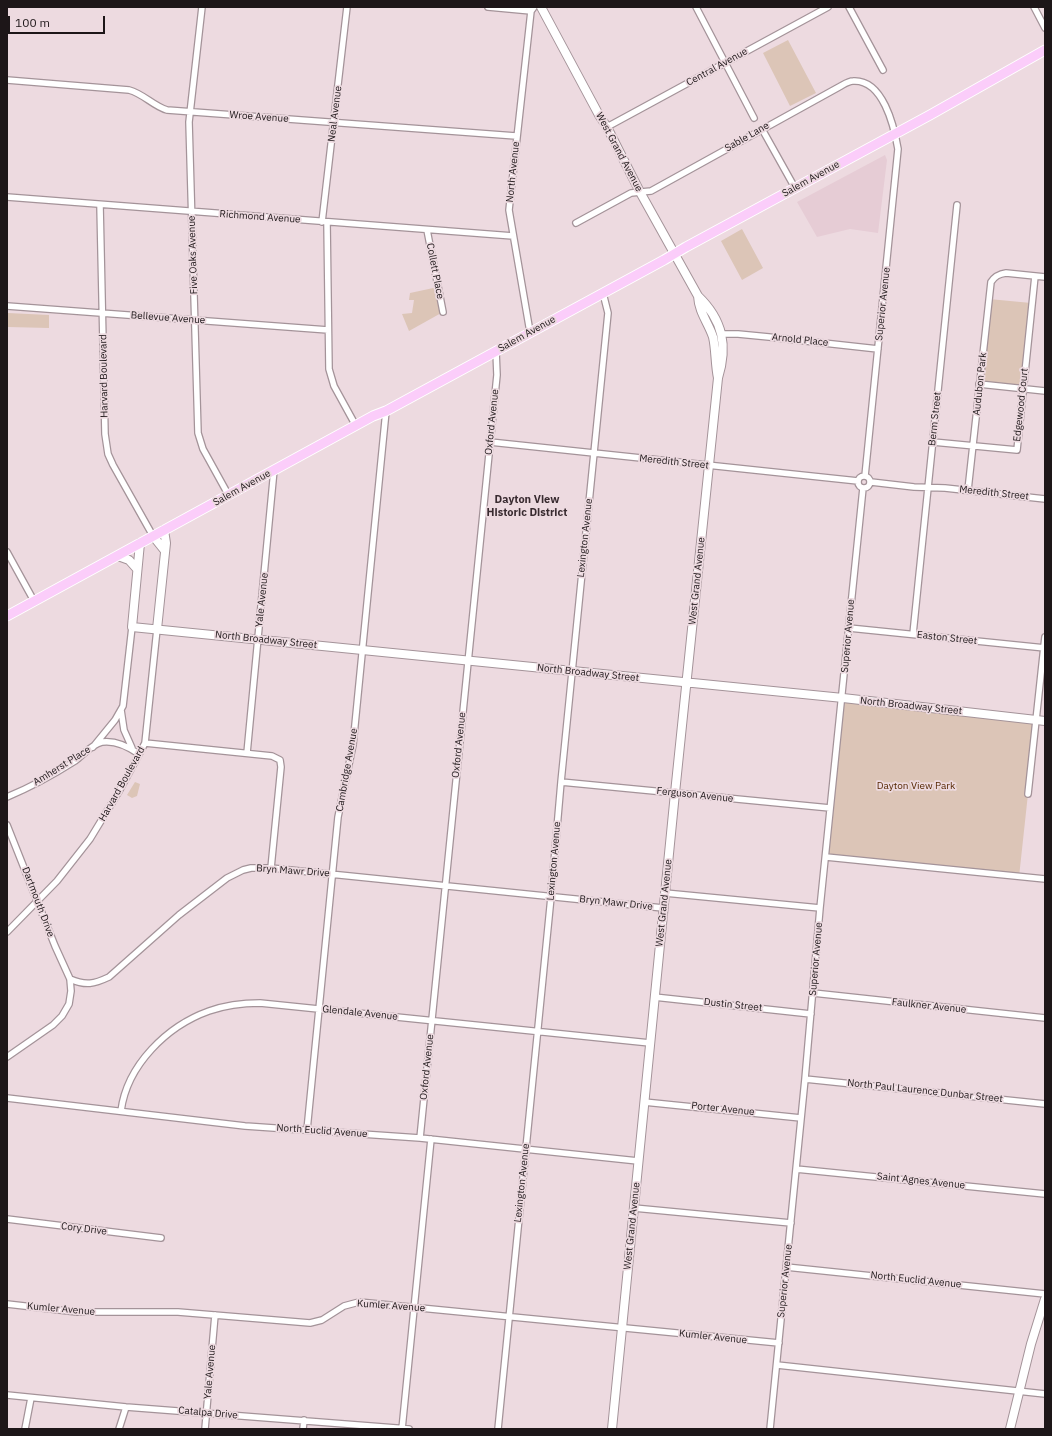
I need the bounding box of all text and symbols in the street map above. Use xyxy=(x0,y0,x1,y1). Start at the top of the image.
scale bar xyxy=(10,8,107,34)
text: 100 m xyxy=(15,15,50,30)
street label: Central Avenue xyxy=(684,45,750,89)
street label: Neal Avenue xyxy=(326,85,344,143)
street label: Wroe Avenue xyxy=(229,109,289,125)
street label: West Grand Avenue xyxy=(593,110,645,194)
street label: Sable Lane xyxy=(723,120,771,154)
street label: North Avenue xyxy=(504,141,522,203)
street label: Salem Avenue xyxy=(780,158,842,200)
street label: Richmond Avenue xyxy=(219,208,301,226)
street label: Five Oaks Avenue xyxy=(186,215,200,295)
street label: Collett Place xyxy=(424,242,446,300)
street label: Superior Avenue xyxy=(873,267,893,341)
street label: Bellevue Avenue xyxy=(130,309,206,327)
street label: Salem Avenue xyxy=(496,313,558,355)
street label: Arnold Place xyxy=(771,331,829,349)
street label: Harvard Boulevard xyxy=(97,334,111,418)
street label: Audubon Park xyxy=(971,352,989,416)
street label: Edgewood Court xyxy=(1011,368,1031,442)
street label: Oxford Avenue xyxy=(483,388,501,456)
street label: Berm Street xyxy=(926,391,944,447)
street label: Meredith Street xyxy=(639,452,709,472)
street label: Salem Avenue xyxy=(211,467,273,509)
street label: Meredith Street xyxy=(959,483,1029,503)
district label: Dayton View Historic District xyxy=(487,493,567,519)
street label: Lexington Avenue xyxy=(575,498,595,578)
street label: West Grand Avenue xyxy=(686,537,708,625)
street label: Yale Avenue xyxy=(253,572,271,628)
street label: Superior Avenue xyxy=(839,599,857,673)
street label: North Broadway Street xyxy=(214,629,318,651)
street label: Easton Street xyxy=(916,629,978,647)
street label: North Broadway Street xyxy=(536,662,640,684)
street label: North Broadway Street xyxy=(859,695,963,717)
street label: Oxford Avenue xyxy=(450,711,468,779)
street label: Cambridge Avenue xyxy=(334,727,360,813)
street label: Amherst Place xyxy=(31,744,93,788)
street label: Harvard Boulevard xyxy=(96,745,148,823)
park label: Dayton View Park xyxy=(877,780,955,792)
street label: Ferguson Avenue xyxy=(656,785,734,805)
street label: Lexington Avenue xyxy=(545,821,563,901)
street label: West Grand Avenue xyxy=(653,859,675,947)
street label: Bryn Mawr Drive xyxy=(256,862,330,880)
street label: Dartmouth Drive xyxy=(19,865,57,939)
street label: Bryn Mawr Drive xyxy=(579,893,653,913)
street label: Superior Avenue xyxy=(807,922,825,996)
street label: Dustin Street xyxy=(703,996,763,1014)
street label: Faulkner Avenue xyxy=(891,996,967,1016)
street label: Glendale Avenue xyxy=(322,1003,398,1023)
street label: Oxford Avenue xyxy=(418,1033,436,1101)
street label: North Paul Laurence Dunbar Street xyxy=(847,1077,1003,1105)
street label: Porter Avenue xyxy=(691,1100,755,1118)
street label: North Euclid Avenue xyxy=(276,1122,368,1140)
street label: Lexington Avenue xyxy=(512,1143,532,1223)
street label: Saint Agnes Avenue xyxy=(876,1170,966,1192)
street label: West Grand Avenue xyxy=(621,1182,643,1270)
street label: Cory Drive xyxy=(60,1220,108,1238)
street label: Superior Avenue xyxy=(775,1244,795,1318)
street label: North Euclid Avenue xyxy=(870,1269,962,1291)
street label: Kumler Avenue xyxy=(357,1298,425,1314)
street label: Kumler Avenue xyxy=(26,1300,96,1318)
street label: Kumler Avenue xyxy=(678,1327,748,1347)
street label: Yale Avenue xyxy=(202,1344,218,1400)
street label: Catalpa Drive xyxy=(178,1404,238,1422)

